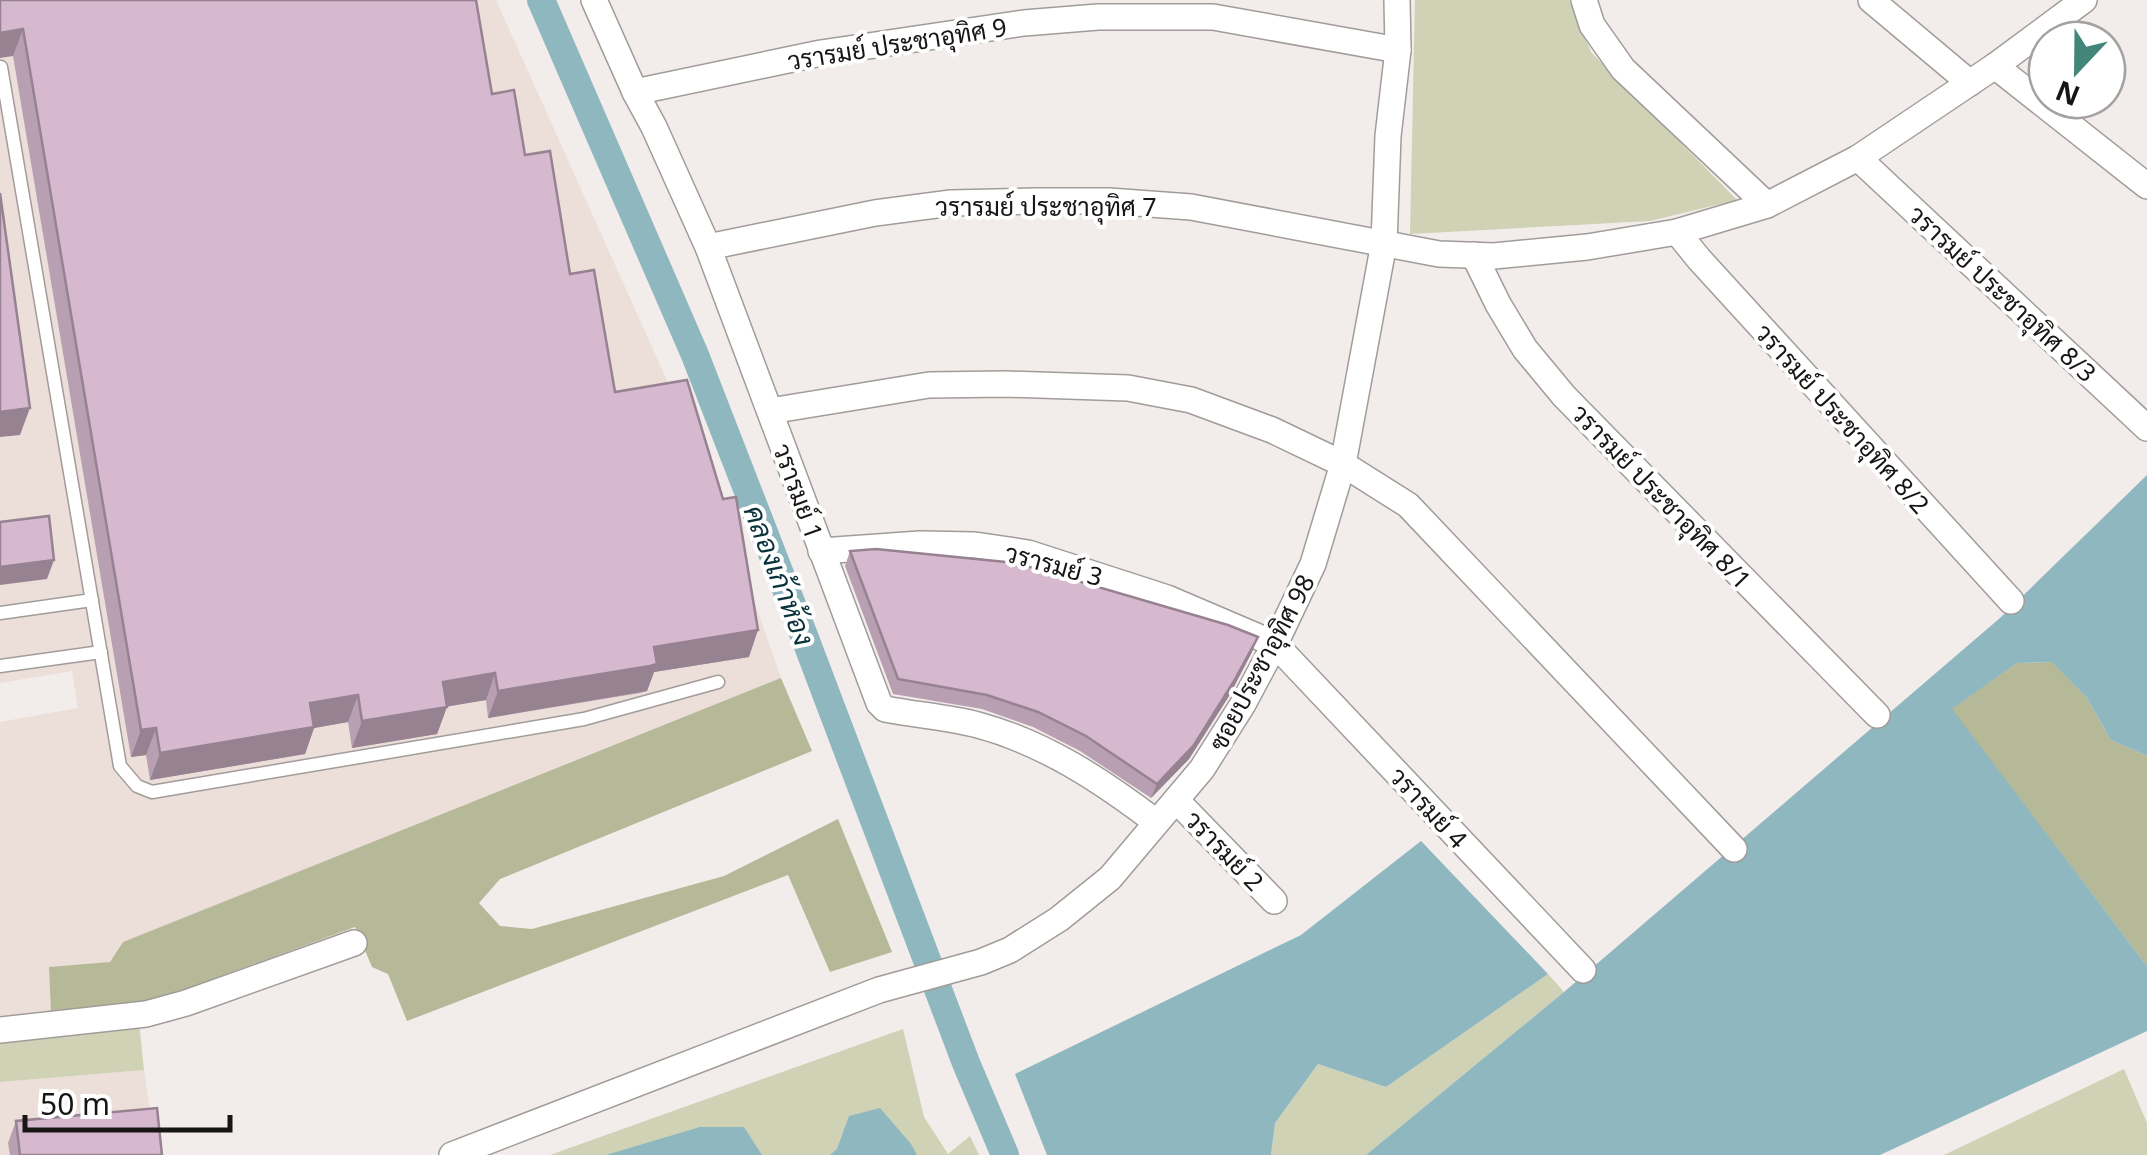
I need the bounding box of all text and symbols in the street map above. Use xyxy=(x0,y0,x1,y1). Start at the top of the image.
street label: วรารมย์ ประชาอุทิศ 9 xyxy=(785,9,1009,79)
north arrow xyxy=(2027,20,2127,120)
text: N xyxy=(2050,72,2085,116)
street label: วรารมย์ ประชาอุทิศ 7 xyxy=(935,189,1157,225)
street label: วรารมย์ ประชาอุทิศ 8/3 xyxy=(1900,197,2104,390)
street label: วรารมย์ ประชาอุทิศ 8/2 xyxy=(1747,316,1938,522)
street label: วรารมย์ ประชาอุทิศ 8/1 xyxy=(1563,396,1759,597)
street label: วรารมย์ 1 xyxy=(766,438,832,544)
water label: คลองเก้าห้อง xyxy=(736,499,824,651)
street label: วรารมย์ 3 xyxy=(1002,535,1106,593)
street label: ซอยประชาอุทิศ 98 xyxy=(1200,568,1323,757)
street label: วรารมย์ 4 xyxy=(1383,759,1475,855)
street label: วรารมย์ 2 xyxy=(1178,802,1272,898)
scale bar xyxy=(25,1070,230,1132)
text: 50 m xyxy=(40,1083,110,1124)

